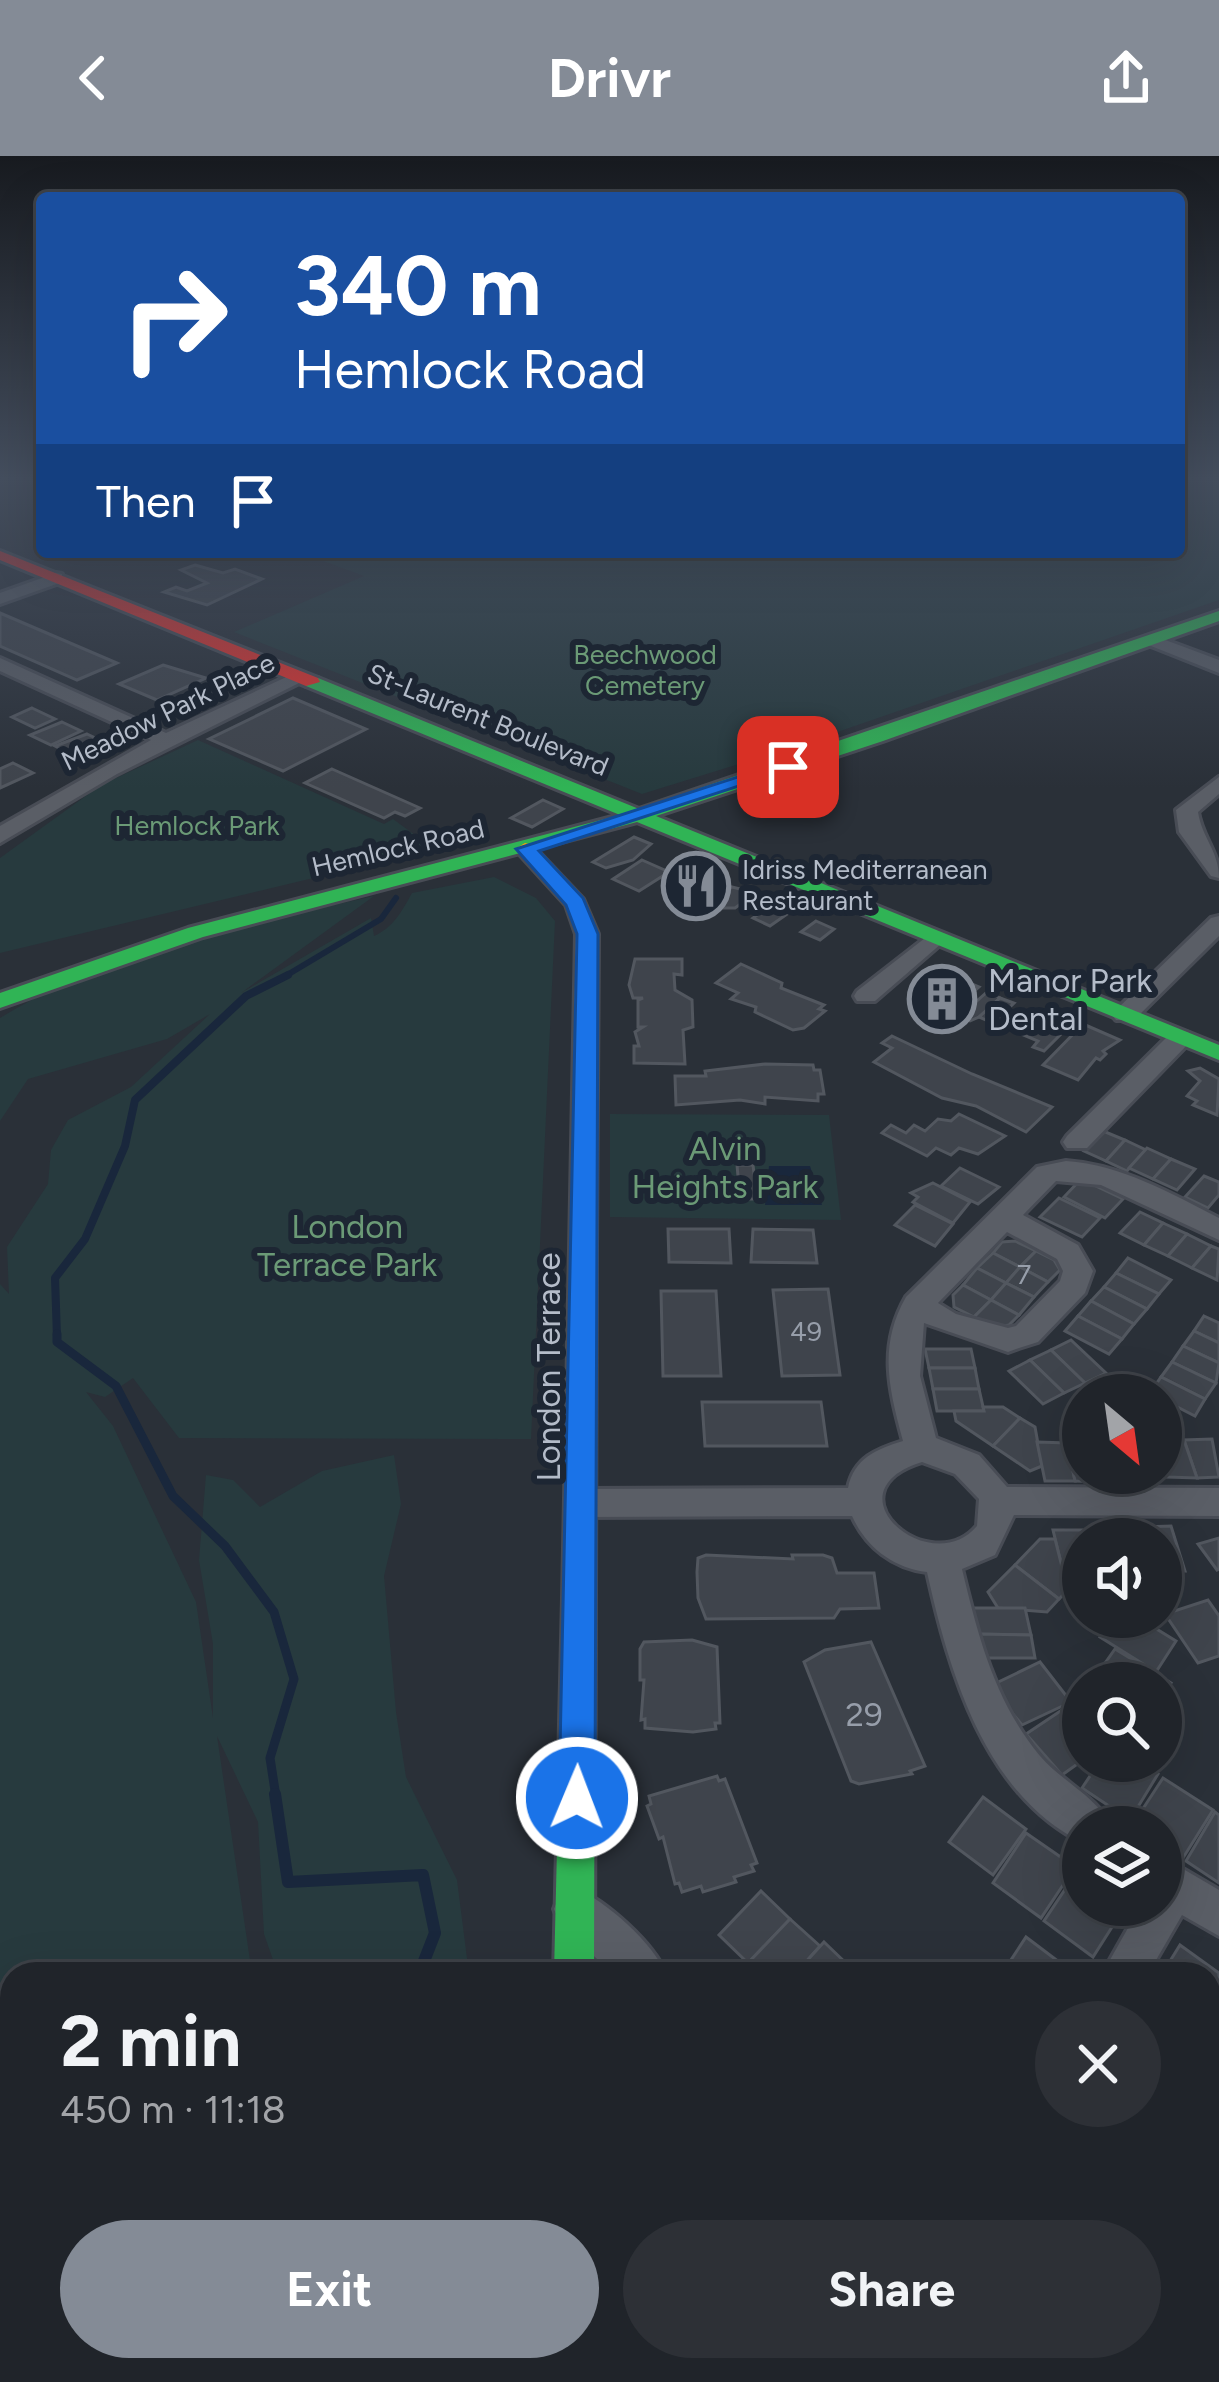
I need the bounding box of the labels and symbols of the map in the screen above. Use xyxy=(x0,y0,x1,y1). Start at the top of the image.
park label: Beechwood Cemetery xyxy=(573,638,717,702)
street label: Meadow Park Place xyxy=(56,646,280,777)
street label: St-Laurent Boulevard xyxy=(363,656,613,783)
pin xyxy=(737,716,839,818)
park label: Hemlock Park xyxy=(114,809,281,842)
street label: Hemlock Road xyxy=(308,812,487,883)
restaurant icon: Idriss Mediterranean Restaurant xyxy=(661,851,731,921)
place label: Idriss Mediterranean Restaurant xyxy=(742,853,988,917)
place label: Manor Park Dental xyxy=(988,961,1152,1038)
building icon: Manor Park Dental xyxy=(907,964,977,1034)
park label: Alvin Heights Park xyxy=(631,1129,819,1206)
park label: London Terrace Park xyxy=(257,1207,437,1284)
street label: London Terrace xyxy=(529,1253,568,1481)
house number: 7 xyxy=(1017,1258,1031,1291)
house number: 49 xyxy=(790,1315,822,1348)
north arrow xyxy=(1062,1374,1182,1494)
house number: 29 xyxy=(845,1695,883,1734)
position arrow xyxy=(514,1735,640,1861)

